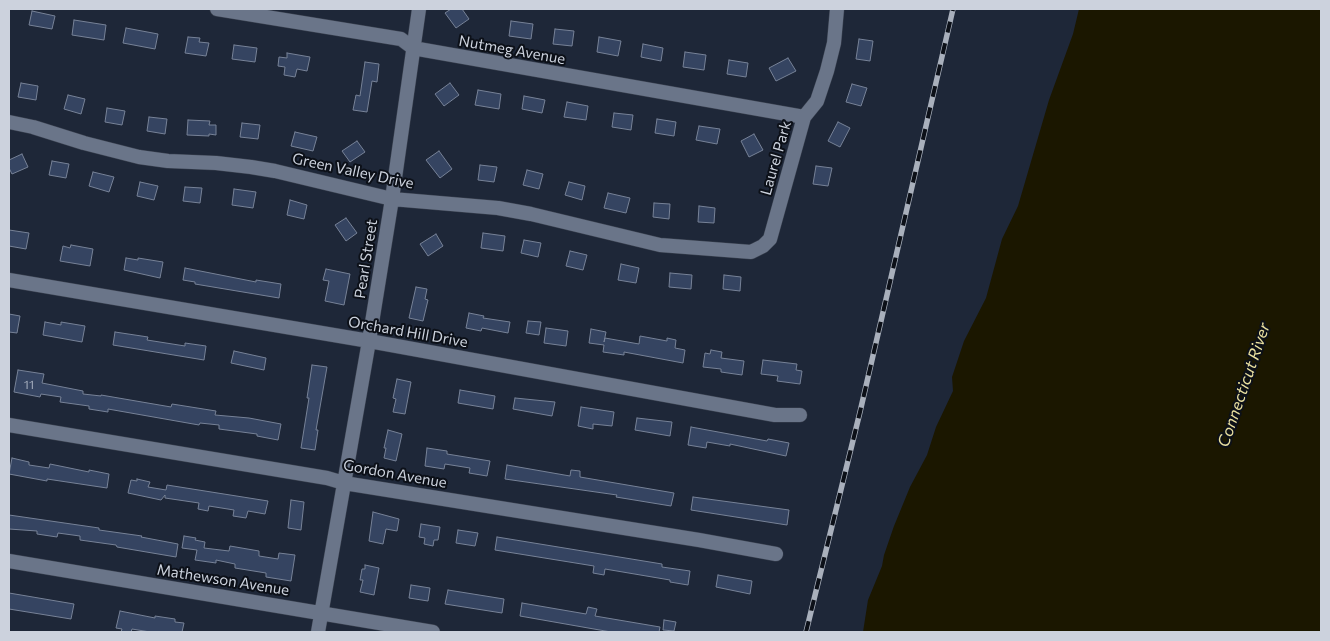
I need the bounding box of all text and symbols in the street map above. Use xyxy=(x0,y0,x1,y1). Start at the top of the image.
street label: Nutmeg Avenue xyxy=(457,32,567,68)
street label: Laurel Park xyxy=(757,119,795,197)
street label: Green Valley Drive xyxy=(291,149,415,193)
street label: Pearl Street xyxy=(351,218,381,300)
street label: Orchard Hill Drive xyxy=(347,313,469,351)
water label: Connecticut River xyxy=(1214,320,1274,450)
house number: 11 xyxy=(24,378,34,392)
street label: Gordon Avenue xyxy=(342,456,448,492)
street label: Mathewson Avenue xyxy=(156,561,290,599)

